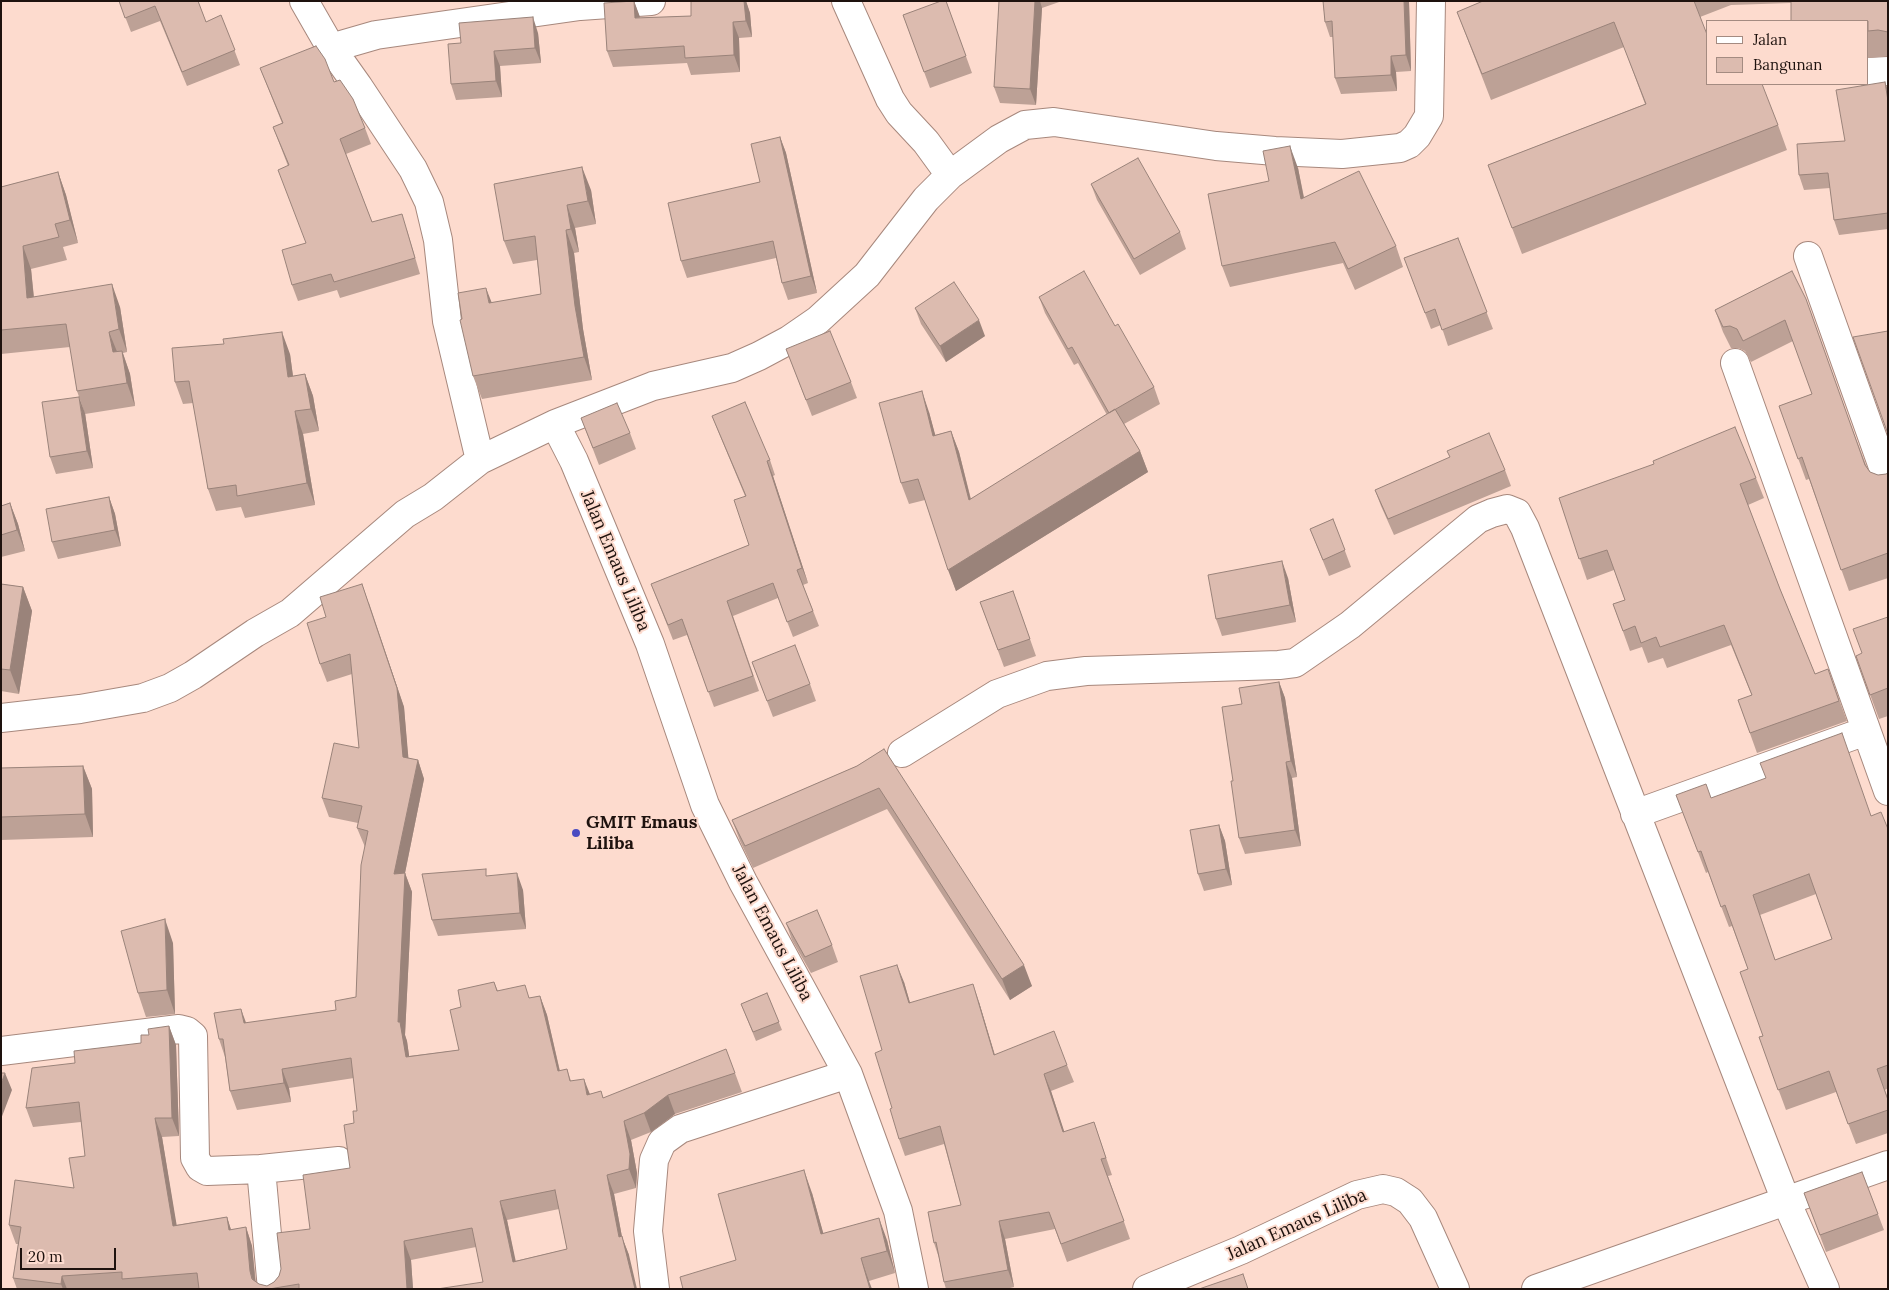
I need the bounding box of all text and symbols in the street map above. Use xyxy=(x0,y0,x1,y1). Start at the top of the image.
legend xyxy=(1706,20,1869,85)
text: Jalan xyxy=(1753,30,1787,49)
text: Bangunan xyxy=(1753,55,1822,74)
street label: Jalan Emaus Liliba xyxy=(576,487,654,635)
place label: GMIT Emaus Liliba xyxy=(586,812,697,854)
marker: GMIT Emaus Liliba xyxy=(570,827,582,839)
street label: Jalan Emaus Liliba xyxy=(727,861,817,1005)
street label: Jalan Emaus Liliba xyxy=(1224,1184,1370,1266)
scale bar xyxy=(22,1238,119,1270)
text: 20 m xyxy=(28,1247,63,1266)

